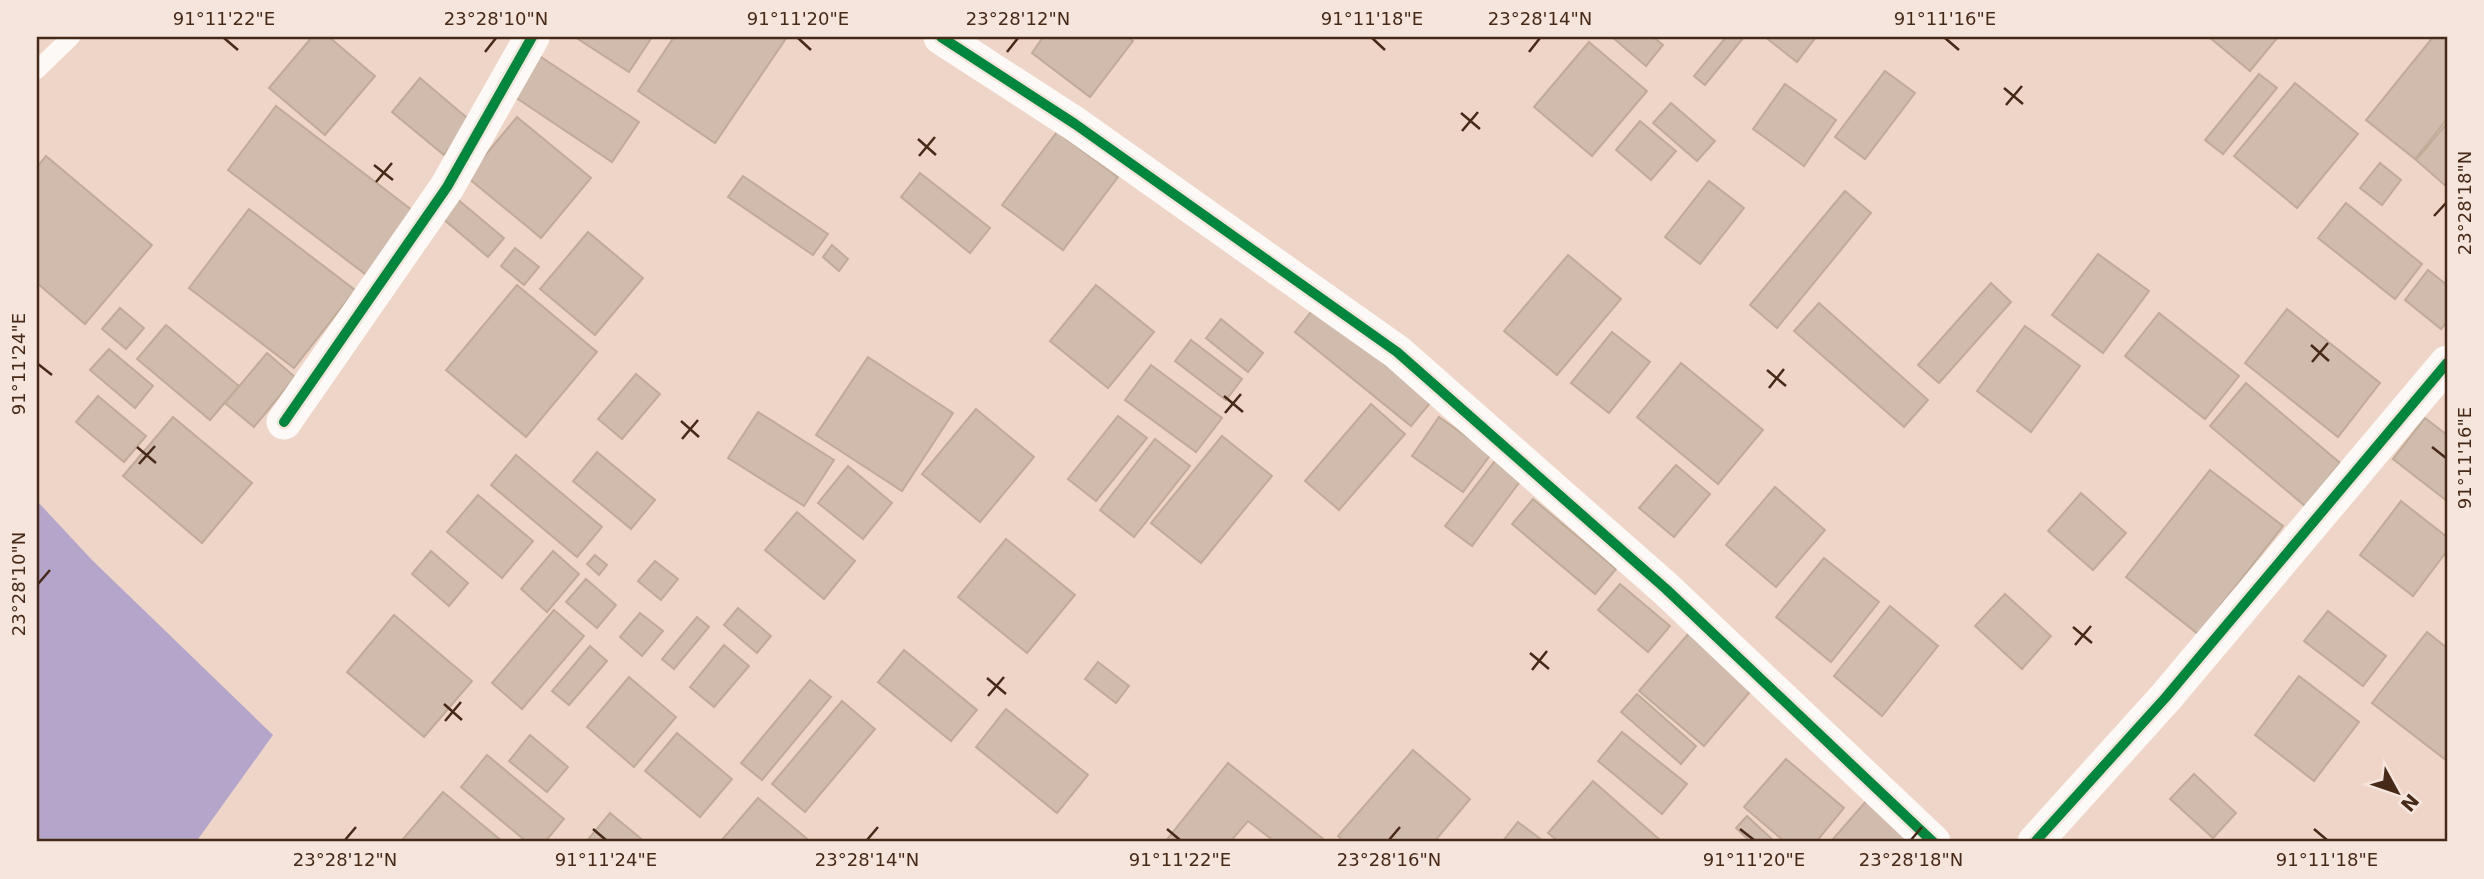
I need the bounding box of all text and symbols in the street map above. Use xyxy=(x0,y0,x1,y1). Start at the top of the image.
text: 91°11'22"E xyxy=(173,8,275,29)
text: 23°28'10"N xyxy=(444,8,548,29)
text: 91°11'20"E xyxy=(747,8,849,29)
text: 23°28'12"N xyxy=(966,8,1070,29)
text: 91°11'18"E xyxy=(1321,8,1423,29)
text: 23°28'14"N xyxy=(1488,8,1592,29)
text: 91°11'16"E xyxy=(1894,8,1996,29)
text: 23°28'18"N xyxy=(2454,151,2475,255)
text: 91°11'24"E xyxy=(8,313,29,415)
text: 91°11'16"E xyxy=(2454,407,2475,509)
text: 23°28'10"N xyxy=(8,532,29,636)
north arrow xyxy=(2362,756,2432,826)
text: N xyxy=(2396,790,2424,816)
text: 23°28'12"N xyxy=(293,849,397,870)
text: 91°11'24"E xyxy=(555,849,657,870)
text: 23°28'14"N xyxy=(815,849,919,870)
text: 91°11'22"E xyxy=(1129,849,1231,870)
text: 23°28'16"N xyxy=(1337,849,1441,870)
text: 91°11'20"E xyxy=(1703,849,1805,870)
text: 23°28'18"N xyxy=(1859,849,1963,870)
text: 91°11'18"E xyxy=(2276,849,2378,870)

